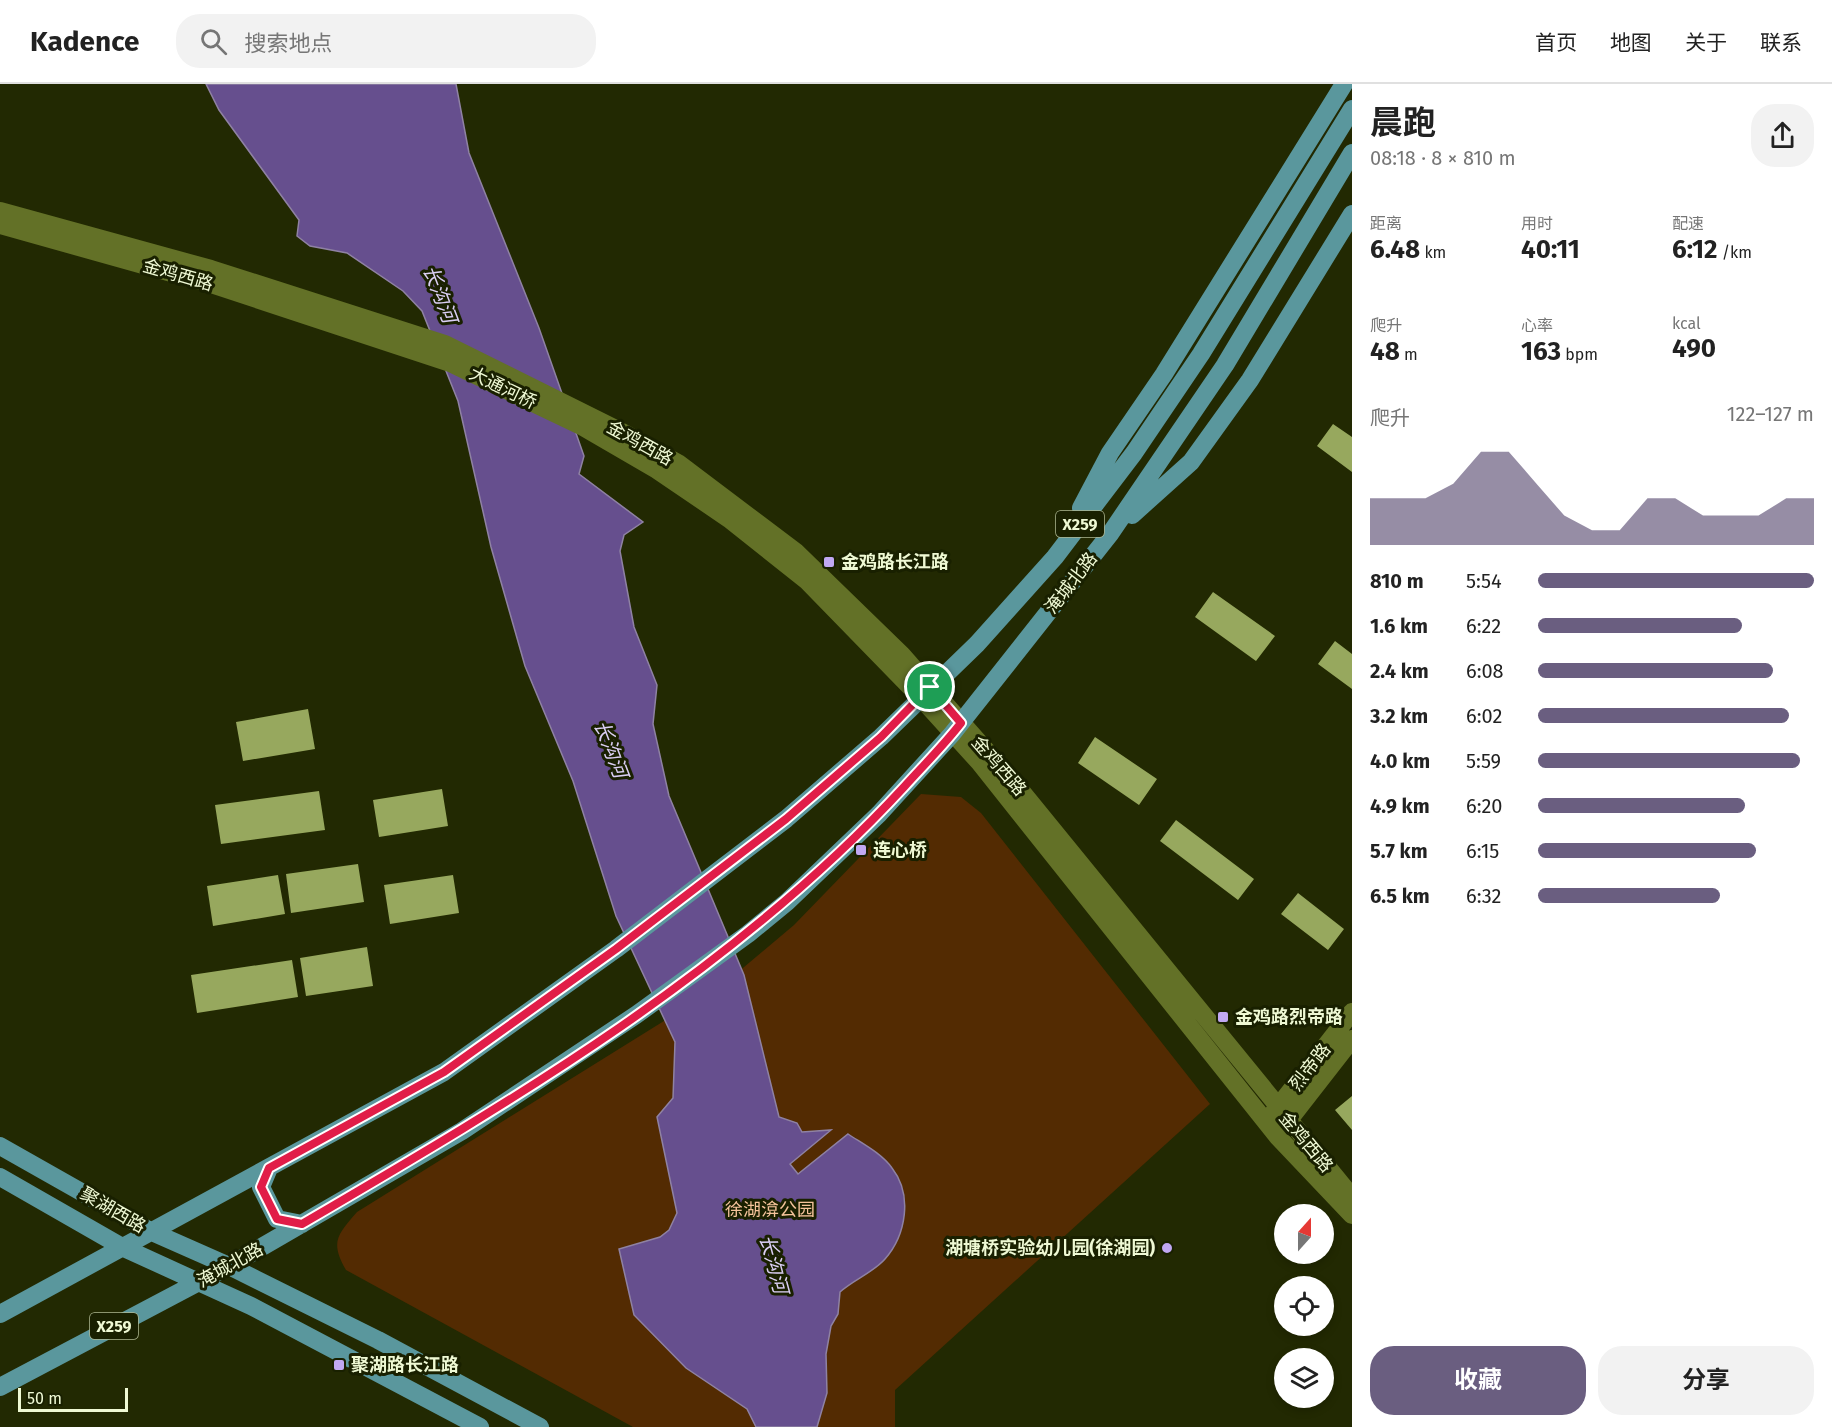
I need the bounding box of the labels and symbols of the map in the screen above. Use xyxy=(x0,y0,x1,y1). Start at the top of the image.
street label: 金鸡西路 xyxy=(140,255,216,295)
water label: 长沟河 xyxy=(418,262,463,330)
street label: 大通河桥 xyxy=(466,362,540,414)
street label: 金鸡西路 xyxy=(603,416,677,470)
road number: X259 xyxy=(1056,511,1104,537)
street label: 淹城北路 xyxy=(1040,548,1102,618)
place label: 金鸡路长江路 xyxy=(841,551,949,573)
marker: 金鸡路长江路 xyxy=(822,555,836,569)
pin xyxy=(904,661,955,712)
water label: 长沟河 xyxy=(589,717,634,785)
street label: 金鸡西路 xyxy=(967,732,1031,800)
place label: 连心桥 xyxy=(873,839,927,861)
marker: 连心桥 xyxy=(854,843,868,857)
place label: 金鸡路烈帝路 xyxy=(1235,1006,1343,1028)
marker: 金鸡路烈帝路 xyxy=(1216,1010,1230,1024)
street label: 烈帝路 xyxy=(1285,1039,1335,1095)
street label: 金鸡西路 xyxy=(1274,1107,1338,1177)
street label: 聚湖西路 xyxy=(76,1182,150,1238)
park label: 徐湖渰公园 xyxy=(725,1199,815,1221)
north arrow xyxy=(1274,1204,1334,1264)
water label: 长沟河 xyxy=(755,1232,794,1300)
place label: 湖塘桥实验幼儿园(徐湖园) xyxy=(945,1237,1155,1259)
street label: 淹城北路 xyxy=(193,1238,267,1292)
marker: 湖塘桥实验幼儿园(徐湖园) xyxy=(1160,1241,1174,1255)
road number: X259 xyxy=(90,1313,138,1339)
place label: 聚湖路长江路 xyxy=(351,1354,459,1376)
marker: 聚湖路长江路 xyxy=(332,1358,346,1372)
scale bar xyxy=(18,1385,128,1412)

